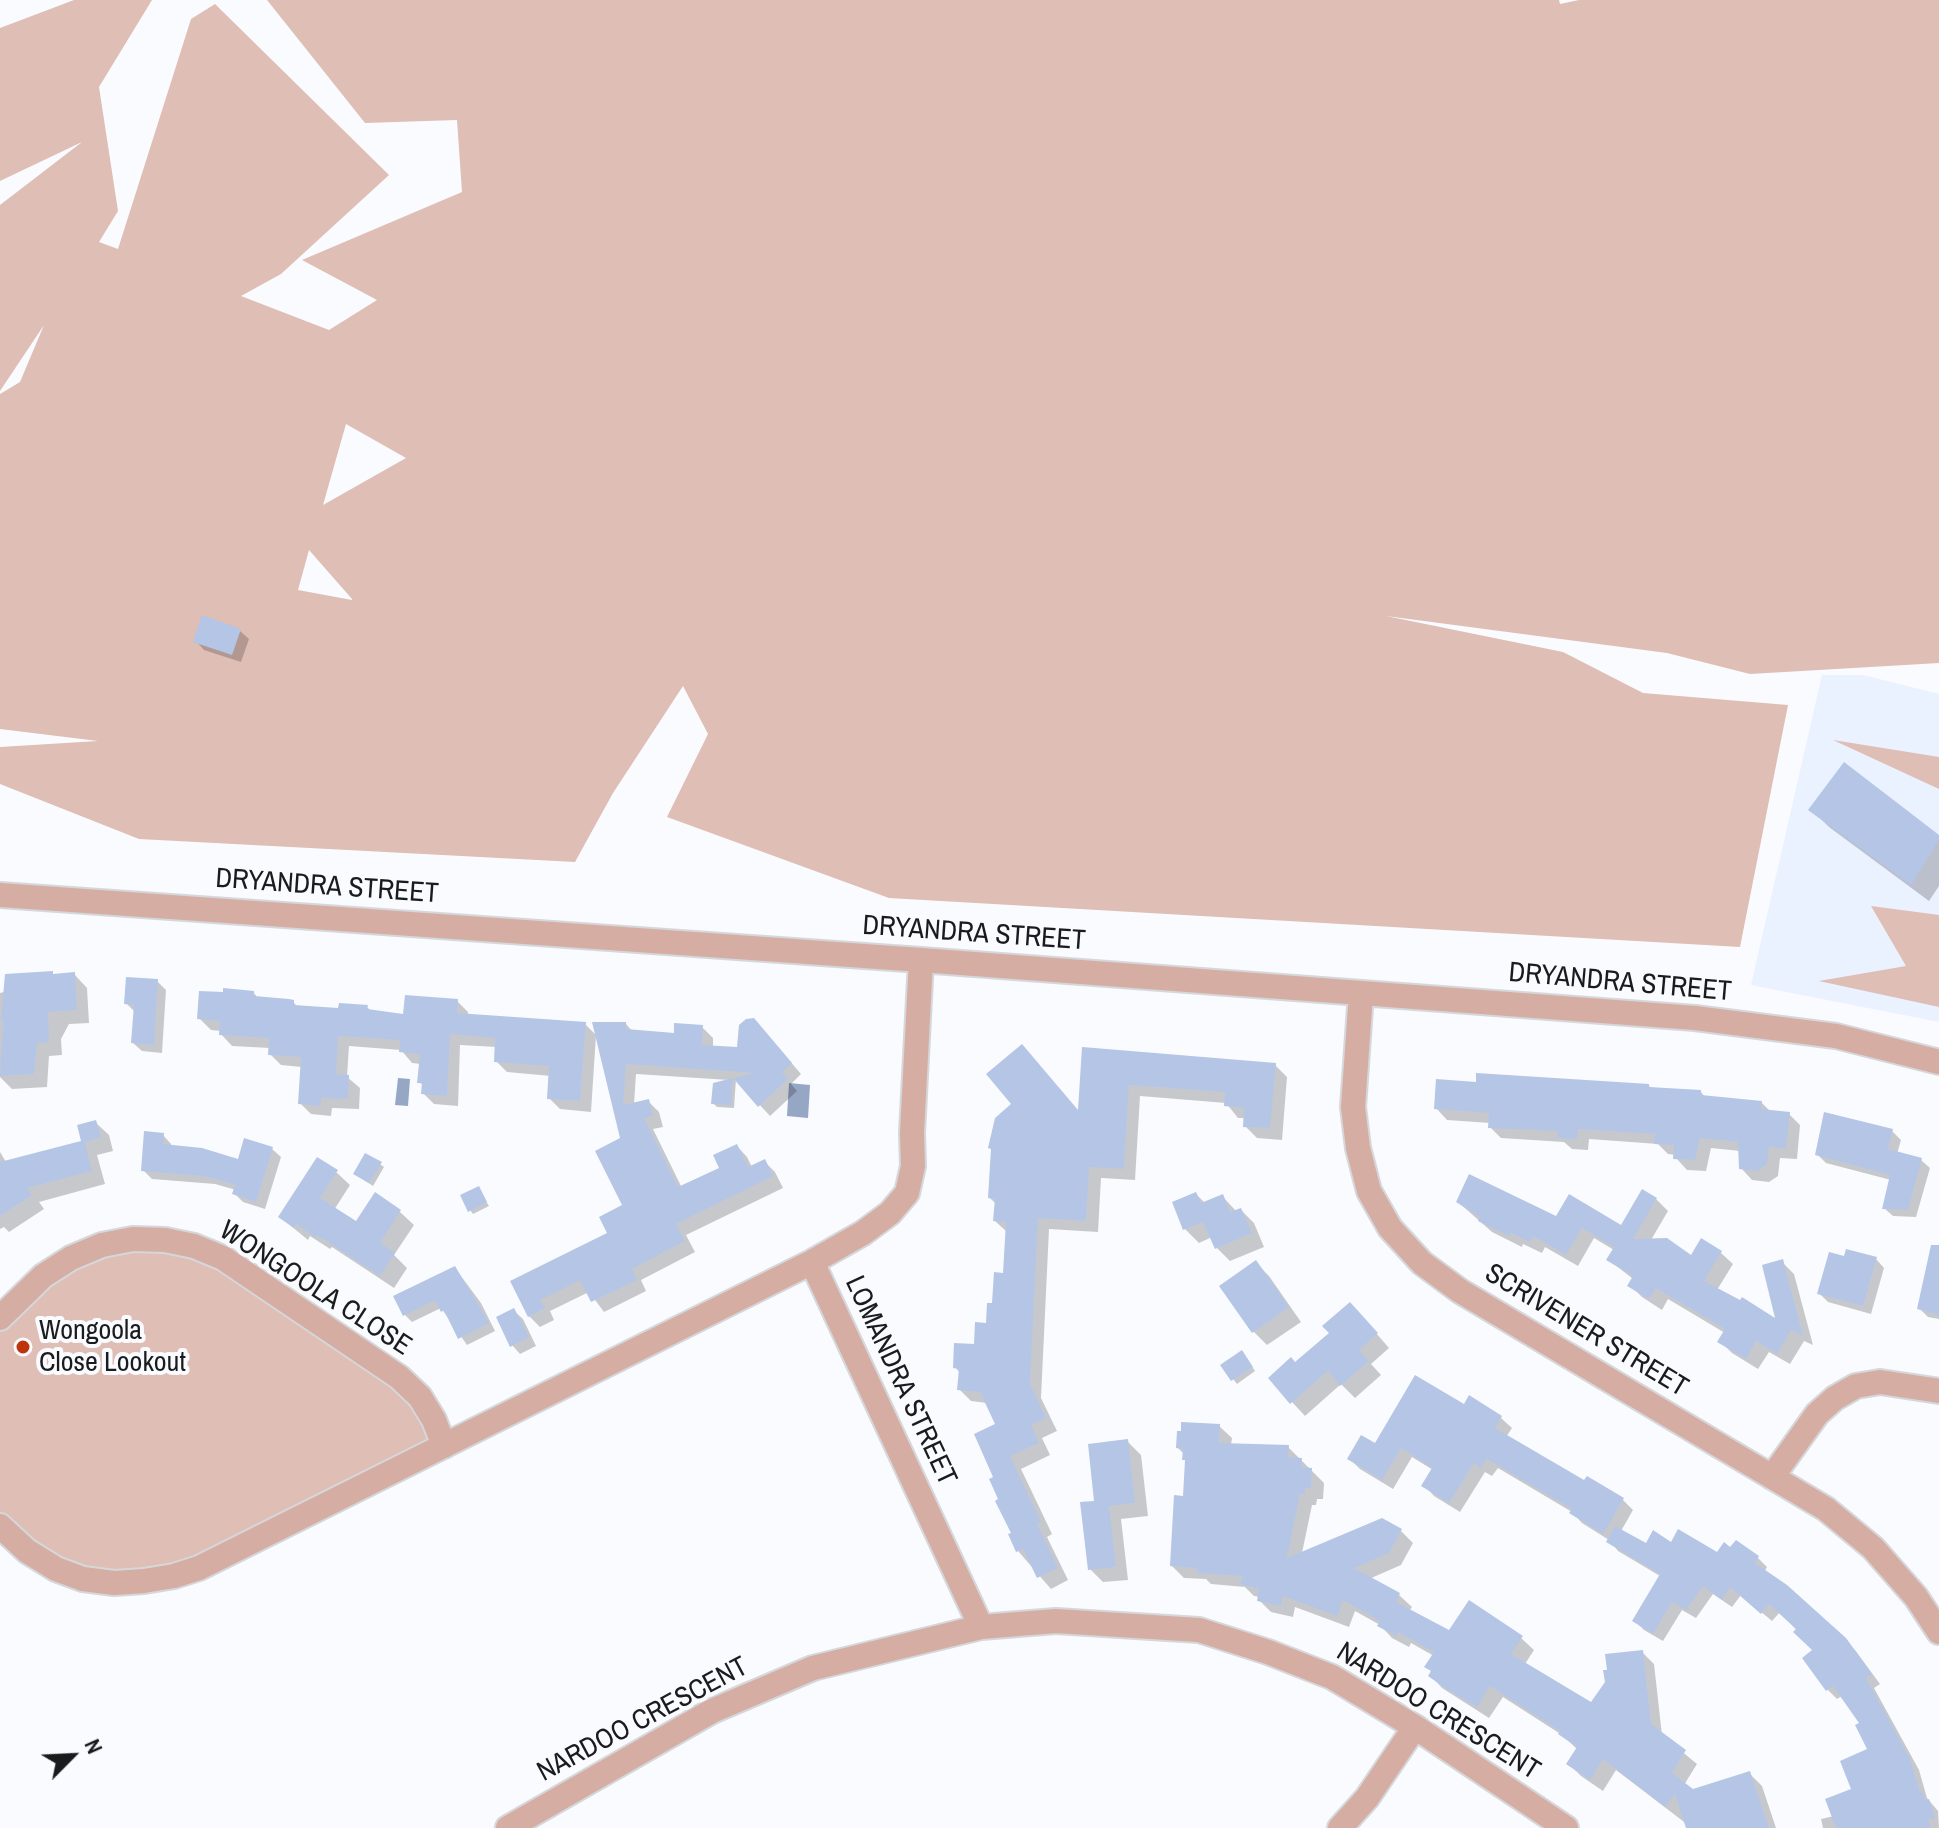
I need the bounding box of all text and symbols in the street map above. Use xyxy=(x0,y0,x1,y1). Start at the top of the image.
street label: DRYANDRA STREET xyxy=(214,862,440,912)
street label: DRYANDRA STREET xyxy=(861,909,1087,959)
street label: DRYANDRA STREET xyxy=(1507,957,1733,1009)
street label: WONGOOLA CLOSE xyxy=(213,1214,417,1364)
street label: SCRIVENER STREET xyxy=(1478,1257,1694,1405)
street label: LOMANDRA STREET xyxy=(837,1271,963,1491)
place label: Wongoola Close Lookout xyxy=(39,1314,186,1380)
marker: Wongoola Close Lookout xyxy=(14,1338,32,1356)
street label: NARDOO CRESCENT xyxy=(1330,1636,1546,1788)
street label: NARDOO CRESCENT xyxy=(532,1650,754,1790)
north arrow xyxy=(32,1716,112,1796)
text: N xyxy=(78,1734,110,1758)

